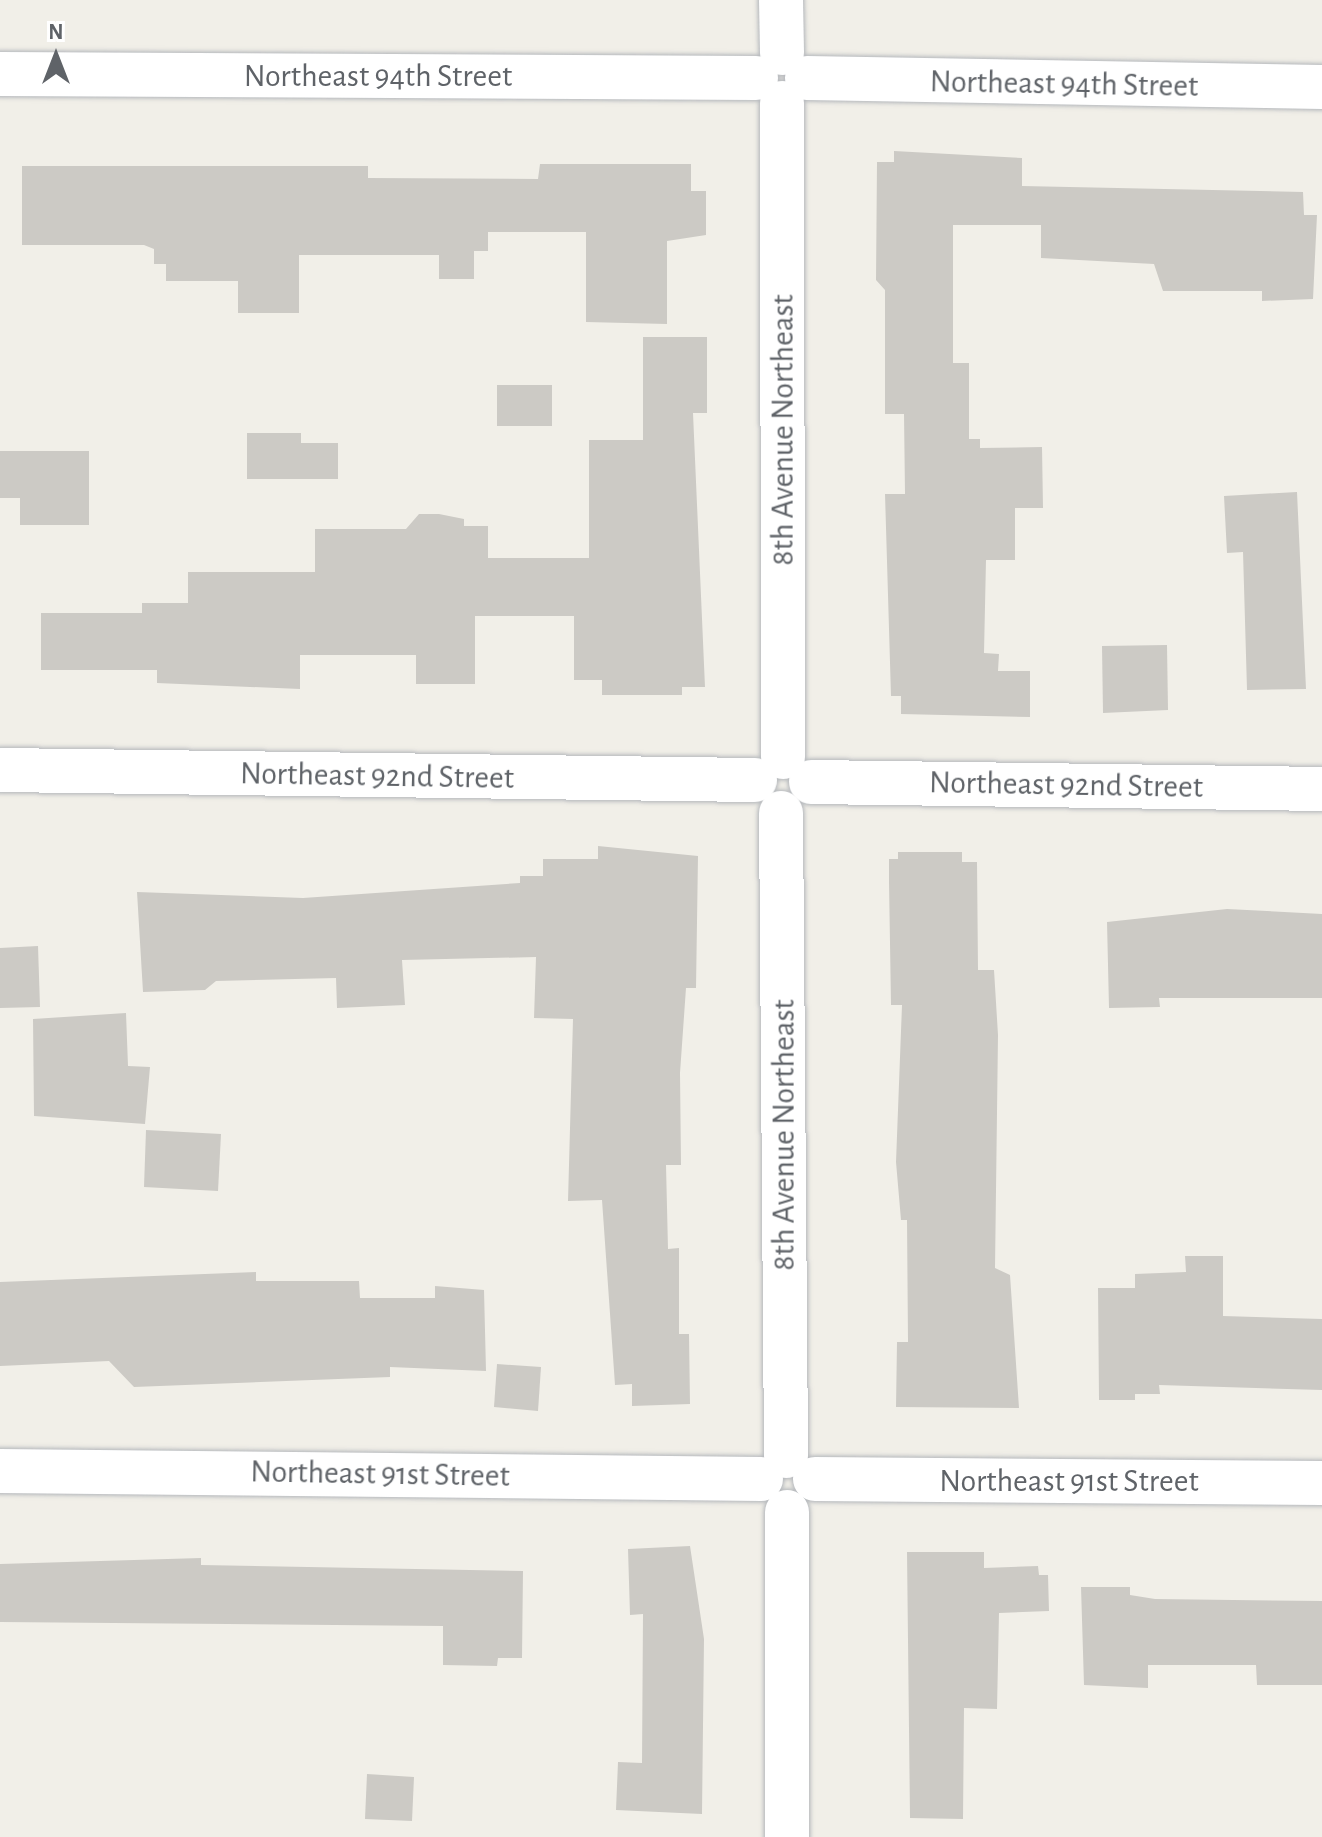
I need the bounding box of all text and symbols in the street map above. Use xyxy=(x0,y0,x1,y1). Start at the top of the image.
north arrow xyxy=(16,16,96,96)
text: N xyxy=(48,21,64,43)
street label: Northeast 94th Street xyxy=(244,57,512,95)
street label: Northeast 94th Street xyxy=(929,62,1199,106)
street label: 8th Avenue Northeast xyxy=(764,294,802,566)
street label: Northeast 92nd Street xyxy=(240,754,514,798)
street label: Northeast 92nd Street xyxy=(929,763,1203,807)
street label: 8th Avenue Northeast xyxy=(765,999,803,1271)
street label: Northeast 91st Street xyxy=(250,1453,510,1495)
street label: Northeast 91st Street xyxy=(939,1462,1199,1500)

